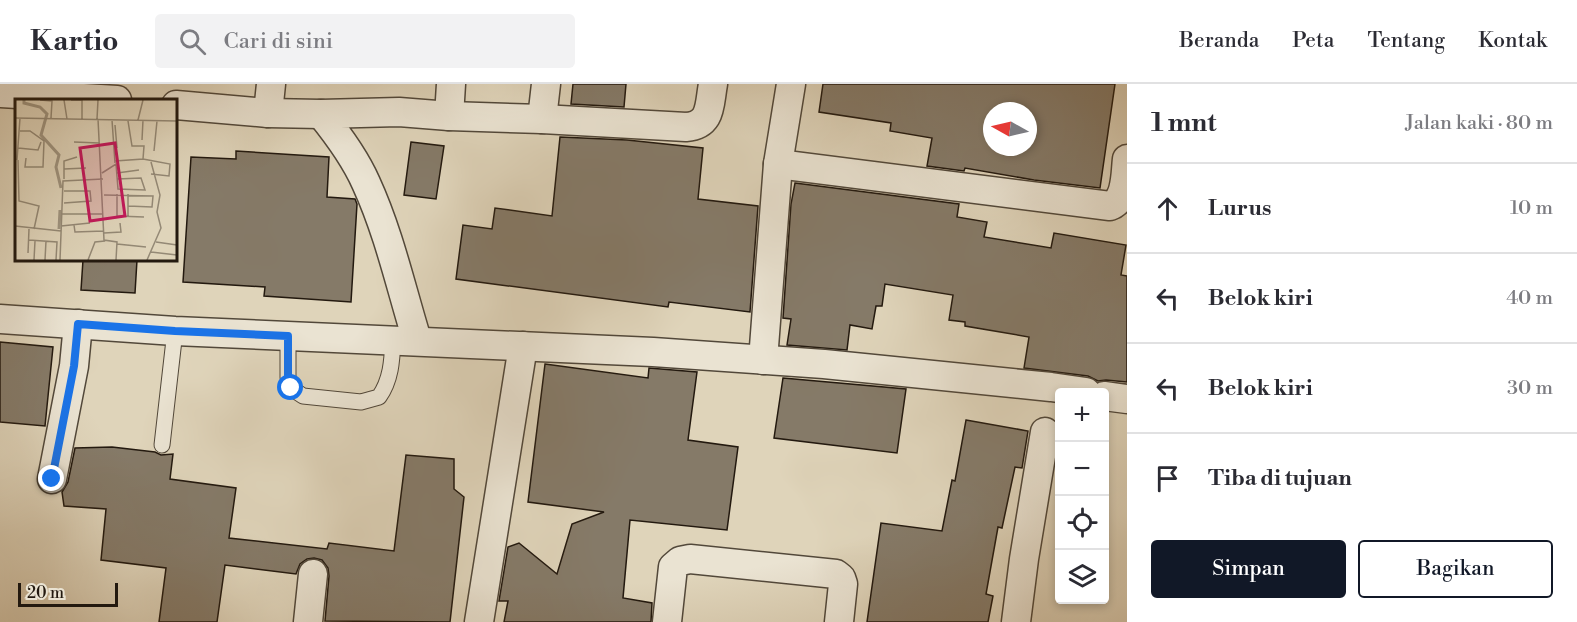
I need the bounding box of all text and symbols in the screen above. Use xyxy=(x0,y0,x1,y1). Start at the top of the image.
search box xyxy=(155,14,575,68)
text: Kartio xyxy=(30,24,119,59)
icon: search xyxy=(176,25,209,58)
text: Cari di sini xyxy=(224,28,333,55)
text: Beranda xyxy=(1179,28,1259,54)
text: Peta xyxy=(1292,28,1334,54)
text: Tentang xyxy=(1367,28,1445,54)
text: Kontak xyxy=(1478,28,1547,54)
inset map xyxy=(15,99,177,261)
north arrow xyxy=(983,102,1037,156)
text: 1 mnt xyxy=(1151,107,1216,139)
text: Jalan kaki · 80 m xyxy=(1405,111,1553,136)
icon: ahead xyxy=(1151,192,1184,225)
text: Lurus xyxy=(1208,195,1271,222)
text: 10 m xyxy=(1510,196,1553,221)
icon: left xyxy=(1151,282,1184,315)
text: Belok kiri xyxy=(1208,285,1313,312)
text: 40 m xyxy=(1506,286,1553,311)
icon: left xyxy=(1151,372,1184,405)
route start xyxy=(277,374,303,400)
text: Belok kiri xyxy=(1208,375,1313,402)
text: 30 m xyxy=(1507,376,1553,401)
map controls xyxy=(1055,388,1109,604)
button: + xyxy=(1055,388,1109,442)
button: − xyxy=(1055,442,1109,496)
icon: arrive xyxy=(1151,462,1184,495)
route end xyxy=(38,465,64,491)
text: Tiba di tujuan xyxy=(1208,465,1352,492)
button: locate xyxy=(1055,496,1109,550)
button: Simpan xyxy=(1151,540,1346,598)
button: Bagikan xyxy=(1358,540,1553,598)
button: layers xyxy=(1055,550,1109,604)
scale bar xyxy=(18,580,118,608)
text: 20 m xyxy=(27,583,64,603)

